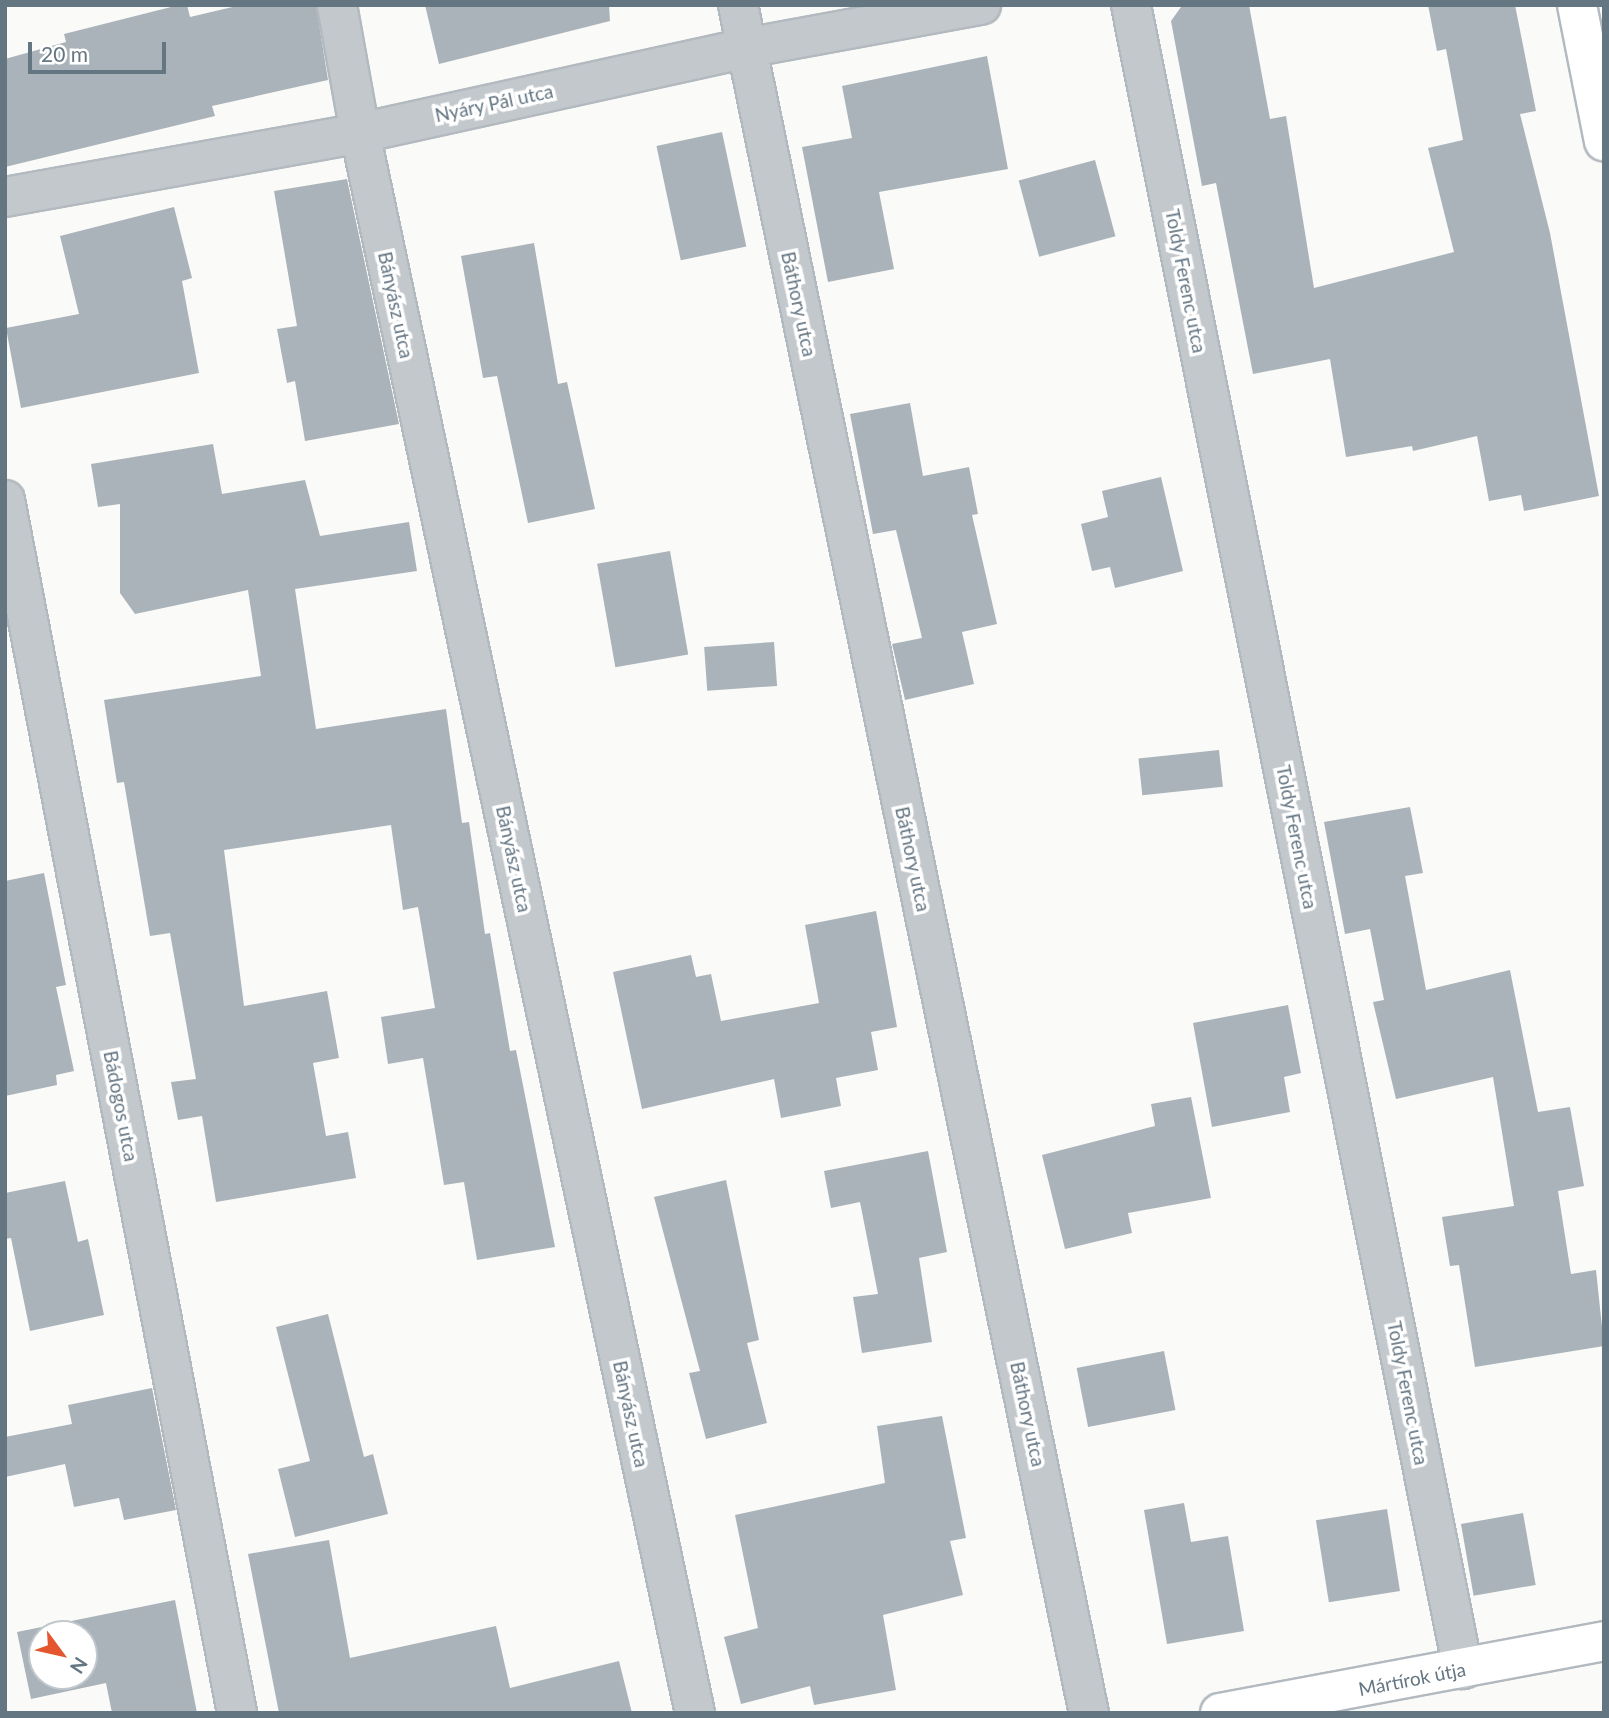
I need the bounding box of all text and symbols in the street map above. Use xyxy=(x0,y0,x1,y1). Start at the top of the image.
scale bar xyxy=(32,28,170,72)
text: 20 m xyxy=(41,41,88,66)
street label: Nyáry Pál utca xyxy=(433,79,555,127)
street label: Toldy Ferenc utca xyxy=(1161,207,1211,355)
street label: Báthory utca xyxy=(777,249,821,359)
street label: Bányász utca xyxy=(374,250,418,360)
street label: Toldy Ferenc utca xyxy=(1272,763,1322,911)
street label: Bányász utca xyxy=(492,804,536,914)
street label: Báthory utca xyxy=(891,804,935,914)
street label: Bádogos utca xyxy=(99,1049,143,1163)
street label: Toldy Ferenc utca xyxy=(1383,1319,1433,1467)
street label: Bányász utca xyxy=(609,1359,653,1469)
street label: Báthory utca xyxy=(1006,1359,1050,1469)
north arrow xyxy=(28,1620,98,1690)
text: N xyxy=(66,1653,93,1678)
street label: Mártírok útja xyxy=(1357,1657,1467,1701)

